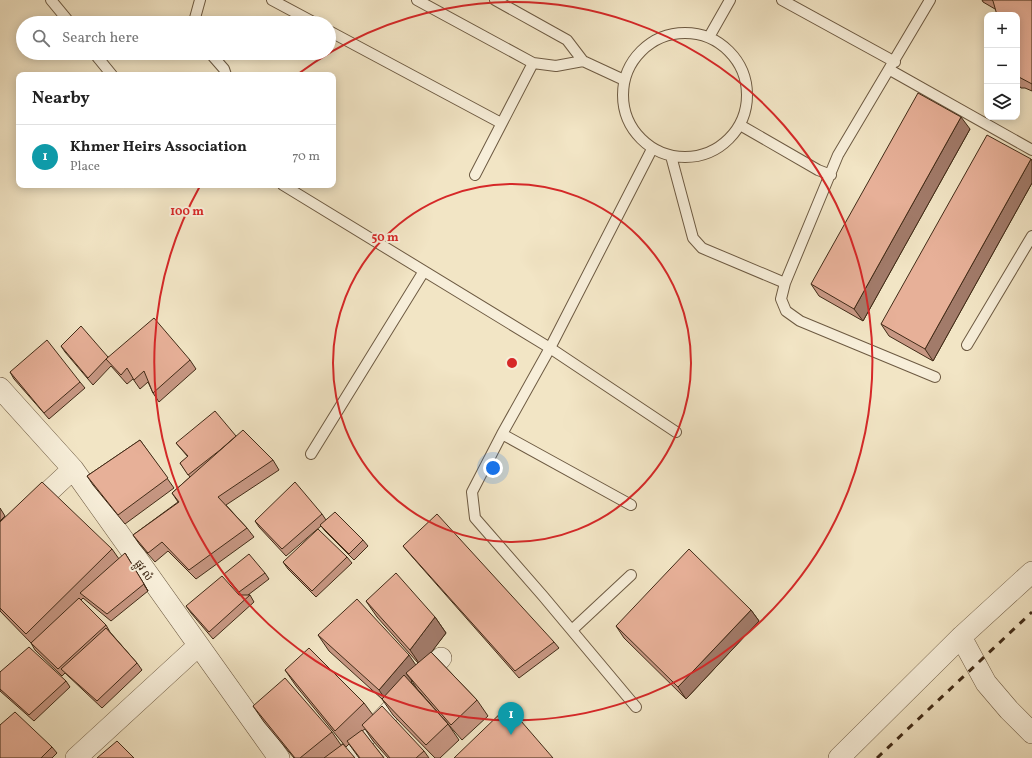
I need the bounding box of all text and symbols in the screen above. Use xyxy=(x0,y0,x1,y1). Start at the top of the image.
map controls xyxy=(984,12,1020,120)
button: + xyxy=(984,12,1020,48)
search box xyxy=(16,16,336,60)
icon: search xyxy=(30,27,52,49)
text: Search here xyxy=(62,28,139,49)
button: − xyxy=(984,48,1020,84)
button: layers xyxy=(984,84,1020,120)
text: Nearby xyxy=(32,87,90,110)
text: Khmer Heirs Association xyxy=(70,137,247,158)
text: 1 xyxy=(42,148,48,166)
text: 70 m xyxy=(292,148,320,166)
text: Place xyxy=(70,158,100,176)
text: 100 m xyxy=(170,204,204,220)
text: 50 m xyxy=(371,230,399,246)
centre of rings xyxy=(505,356,519,370)
your location xyxy=(483,458,503,478)
street label: ផ្លូវ លំ xyxy=(129,557,156,585)
pin: 1 xyxy=(498,702,524,735)

